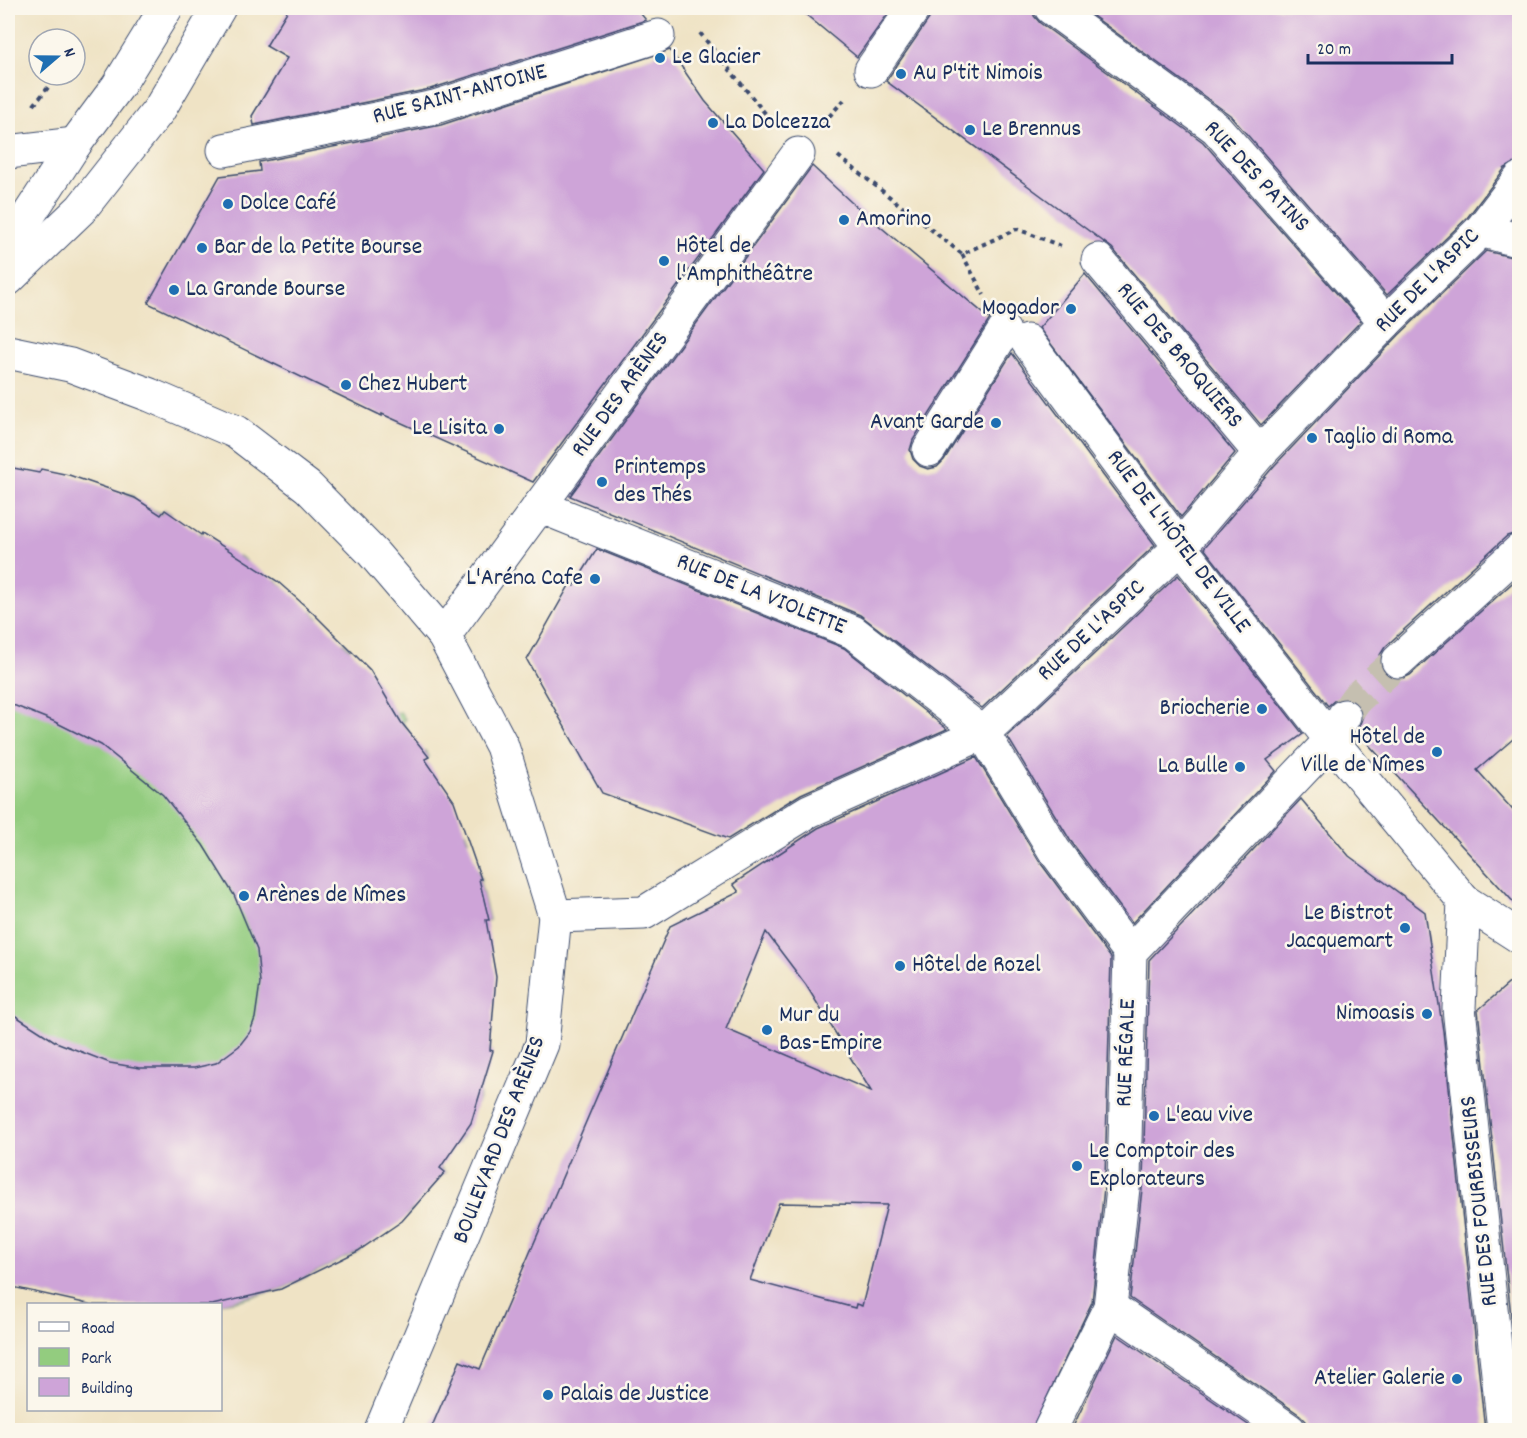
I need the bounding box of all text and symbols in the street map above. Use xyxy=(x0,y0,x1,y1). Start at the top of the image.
north arrow xyxy=(27,27,87,87)
scale bar xyxy=(1308,27,1452,65)
text: 20 m xyxy=(1317,38,1351,63)
place label: Le Glacier xyxy=(672,41,761,75)
text: N xyxy=(57,45,81,60)
marker: Le Glacier xyxy=(653,51,667,65)
street label: RUE SAINT-ANTOINE xyxy=(369,55,551,135)
place label: Au P'tit Nimois xyxy=(913,57,1043,91)
marker: Au P'tit Nimois xyxy=(894,67,908,81)
place label: La Dolcezza xyxy=(725,106,831,140)
place label: Le Brennus xyxy=(982,113,1081,147)
street label: RUE DES PATINS xyxy=(1195,113,1317,241)
marker: La Dolcezza xyxy=(706,116,720,130)
marker: Le Brennus xyxy=(963,123,977,137)
place label: Dolce Café xyxy=(240,187,336,221)
marker: Dolce Café xyxy=(221,197,235,211)
place label: Amorino xyxy=(856,203,931,237)
marker: Amorino xyxy=(837,213,851,227)
street label: RUE DE L'ASPIC xyxy=(1368,220,1489,341)
place label: Hôtel de l'Amphithéâtre xyxy=(676,230,813,292)
place label: Bar de la Petite Bourse xyxy=(214,231,422,265)
marker: Bar de la Petite Bourse xyxy=(195,241,209,255)
marker: Hôtel de l'Amphithéâtre xyxy=(657,254,671,268)
place label: La Grande Bourse xyxy=(186,273,345,307)
street label: RUE DES BROQUIERS xyxy=(1107,275,1251,437)
marker: La Grande Bourse xyxy=(167,283,181,297)
place label: Mogador xyxy=(982,292,1059,326)
marker: Mogador xyxy=(1064,302,1078,316)
street label: RUE DES ARÈNES xyxy=(564,325,678,465)
place label: Chez Hubert xyxy=(358,368,468,402)
marker: Chez Hubert xyxy=(339,378,353,392)
place label: Avant Garde xyxy=(870,406,984,440)
place label: Le Lisita xyxy=(412,412,488,446)
marker: Avant Garde xyxy=(989,416,1003,430)
place label: Taglio di Roma xyxy=(1324,421,1454,455)
marker: Le Lisita xyxy=(492,422,506,436)
marker: Taglio di Roma xyxy=(1305,431,1319,445)
street label: RUE DE L'HÔTEL DE VILLE xyxy=(1097,443,1259,641)
place label: Printemps des Thés xyxy=(614,451,706,513)
marker: Printemps des Thés xyxy=(595,475,609,489)
street label: RUE DE LA VIOLETTE xyxy=(671,545,851,645)
place label: L'Aréna Cafe xyxy=(466,562,583,596)
marker: L'Aréna Cafe xyxy=(588,572,602,586)
street label: RUE DE L'ASPIC xyxy=(1030,572,1154,690)
place label: Briocherie xyxy=(1160,692,1250,726)
marker: Briocherie xyxy=(1255,702,1269,716)
place label: Hôtel de Ville de Nîmes xyxy=(1301,721,1425,783)
marker: Hôtel de Ville de Nîmes xyxy=(1430,745,1444,759)
place label: La Bulle xyxy=(1158,750,1228,784)
marker: La Bulle xyxy=(1233,760,1247,774)
place label: Arènes de Nîmes xyxy=(256,879,406,913)
marker: Arènes de Nîmes xyxy=(237,889,251,903)
place label: Le Bistrot Jacquemart xyxy=(1286,897,1393,959)
marker: Le Bistrot Jacquemart xyxy=(1398,921,1412,935)
place label: Hôtel de Rozel xyxy=(912,949,1041,983)
marker: Hôtel de Rozel xyxy=(893,959,907,973)
place label: Nimoasis xyxy=(1336,997,1415,1031)
street label: RUE RÉGALE xyxy=(1108,998,1146,1108)
place label: Mur du Bas-Empire xyxy=(779,999,882,1061)
marker: Nimoasis xyxy=(1420,1007,1434,1021)
marker: Mur du Bas-Empire xyxy=(760,1023,774,1037)
street label: BOULEVARD DES ARÈNES xyxy=(445,1031,555,1249)
street label: RUE DES FOURBISSEURS xyxy=(1452,1094,1508,1308)
place label: L'eau vive xyxy=(1166,1099,1253,1133)
marker: L'eau vive xyxy=(1147,1109,1161,1123)
place label: Le Comptoir des Explorateurs xyxy=(1089,1135,1235,1197)
marker: Le Comptoir des Explorateurs xyxy=(1070,1159,1084,1173)
legend xyxy=(27,1303,222,1411)
text: Road xyxy=(81,1317,115,1342)
text: Park xyxy=(81,1347,112,1372)
place label: Atelier Galerie xyxy=(1314,1362,1445,1396)
marker: Atelier Galerie xyxy=(1450,1372,1464,1386)
text: Building xyxy=(81,1377,133,1402)
place label: Palais de Justice xyxy=(560,1378,709,1412)
marker: Palais de Justice xyxy=(541,1388,555,1402)

